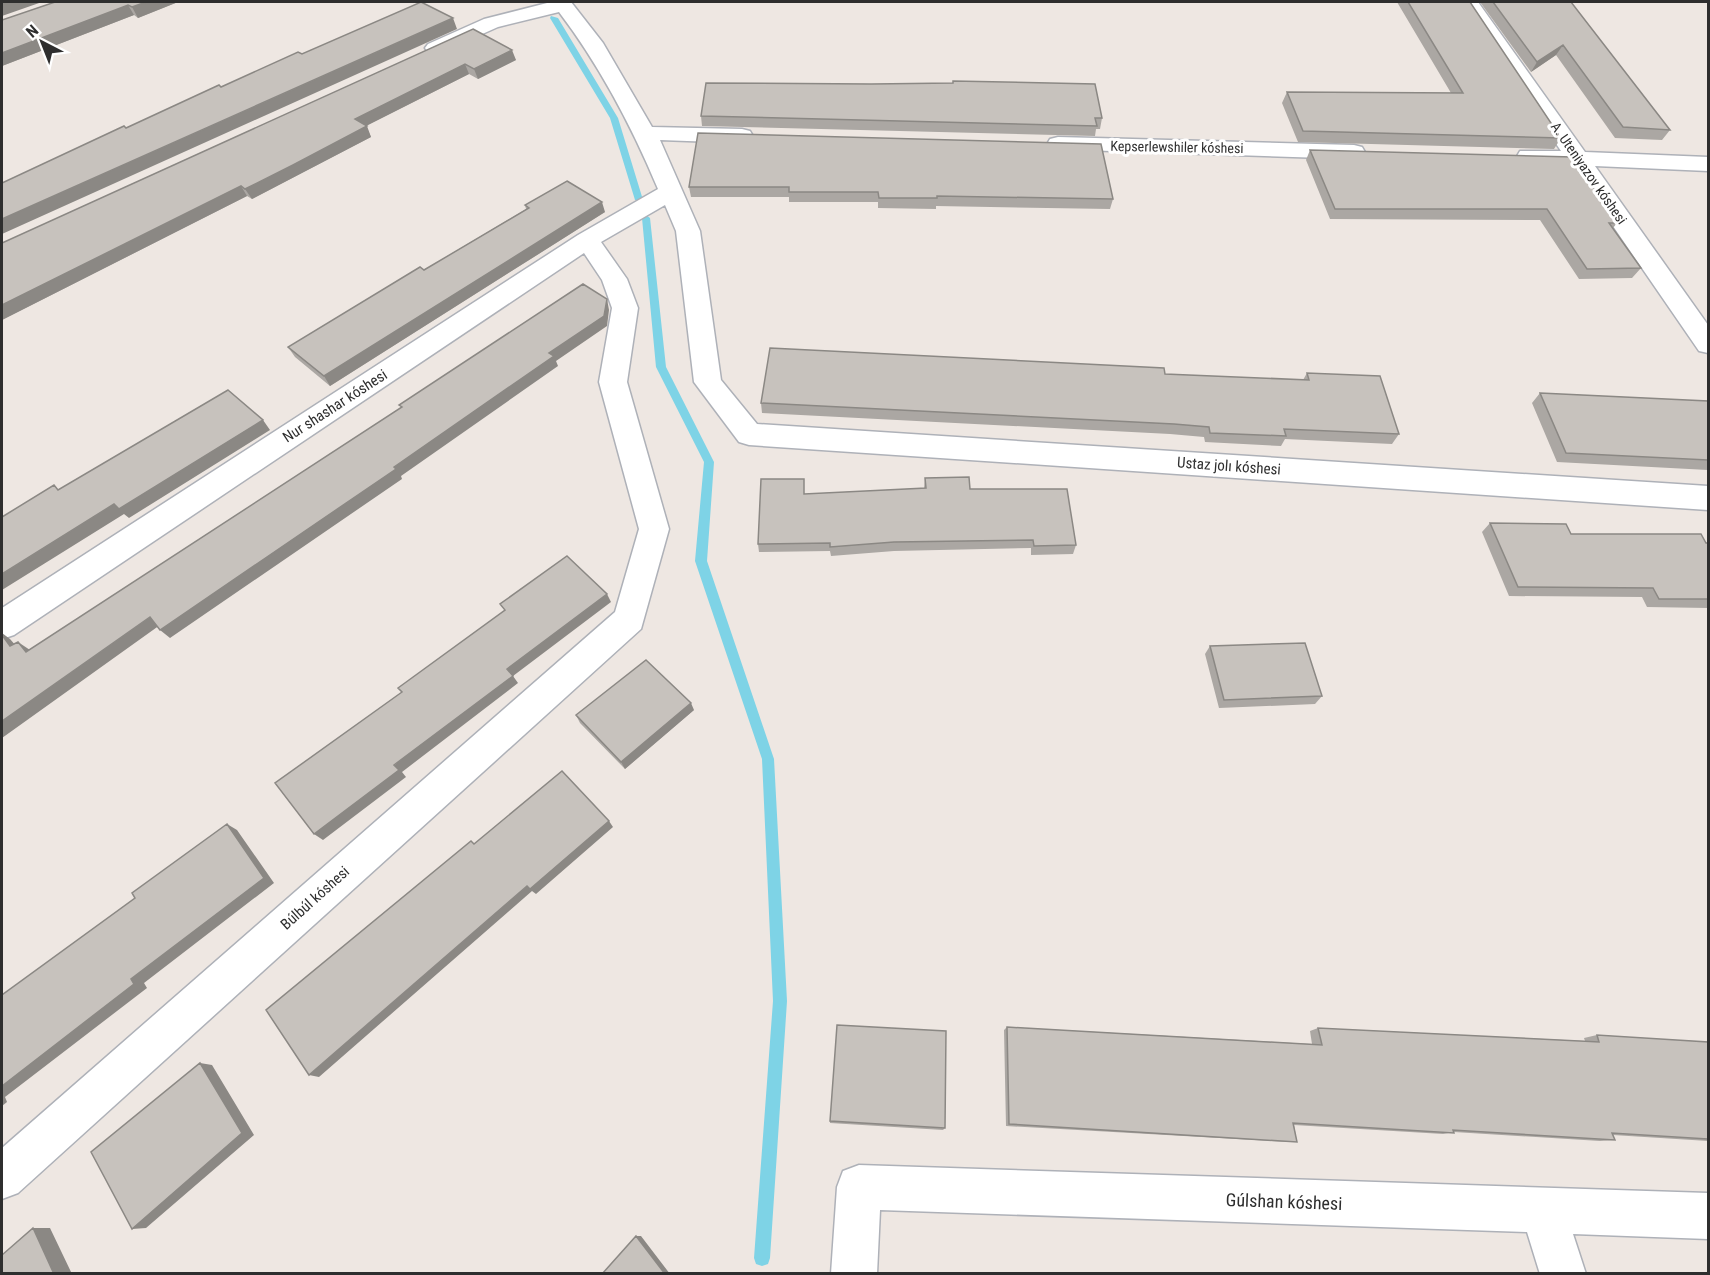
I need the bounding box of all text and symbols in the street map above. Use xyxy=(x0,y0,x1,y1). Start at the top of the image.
north arrow xyxy=(12,12,72,72)
text: N xyxy=(22,21,42,42)
street label: A. Uteniyazov kóshesi xyxy=(1548,119,1630,227)
street label: Kepserlewshiler kóshesi xyxy=(1110,138,1244,156)
street label: Nur shashar kóshesi xyxy=(279,366,391,446)
street label: Ustaz jolı kóshesi xyxy=(1177,453,1281,479)
street label: Búlbúl kóshesi xyxy=(277,863,353,933)
street label: Gúlshan kóshesi xyxy=(1225,1189,1343,1214)

